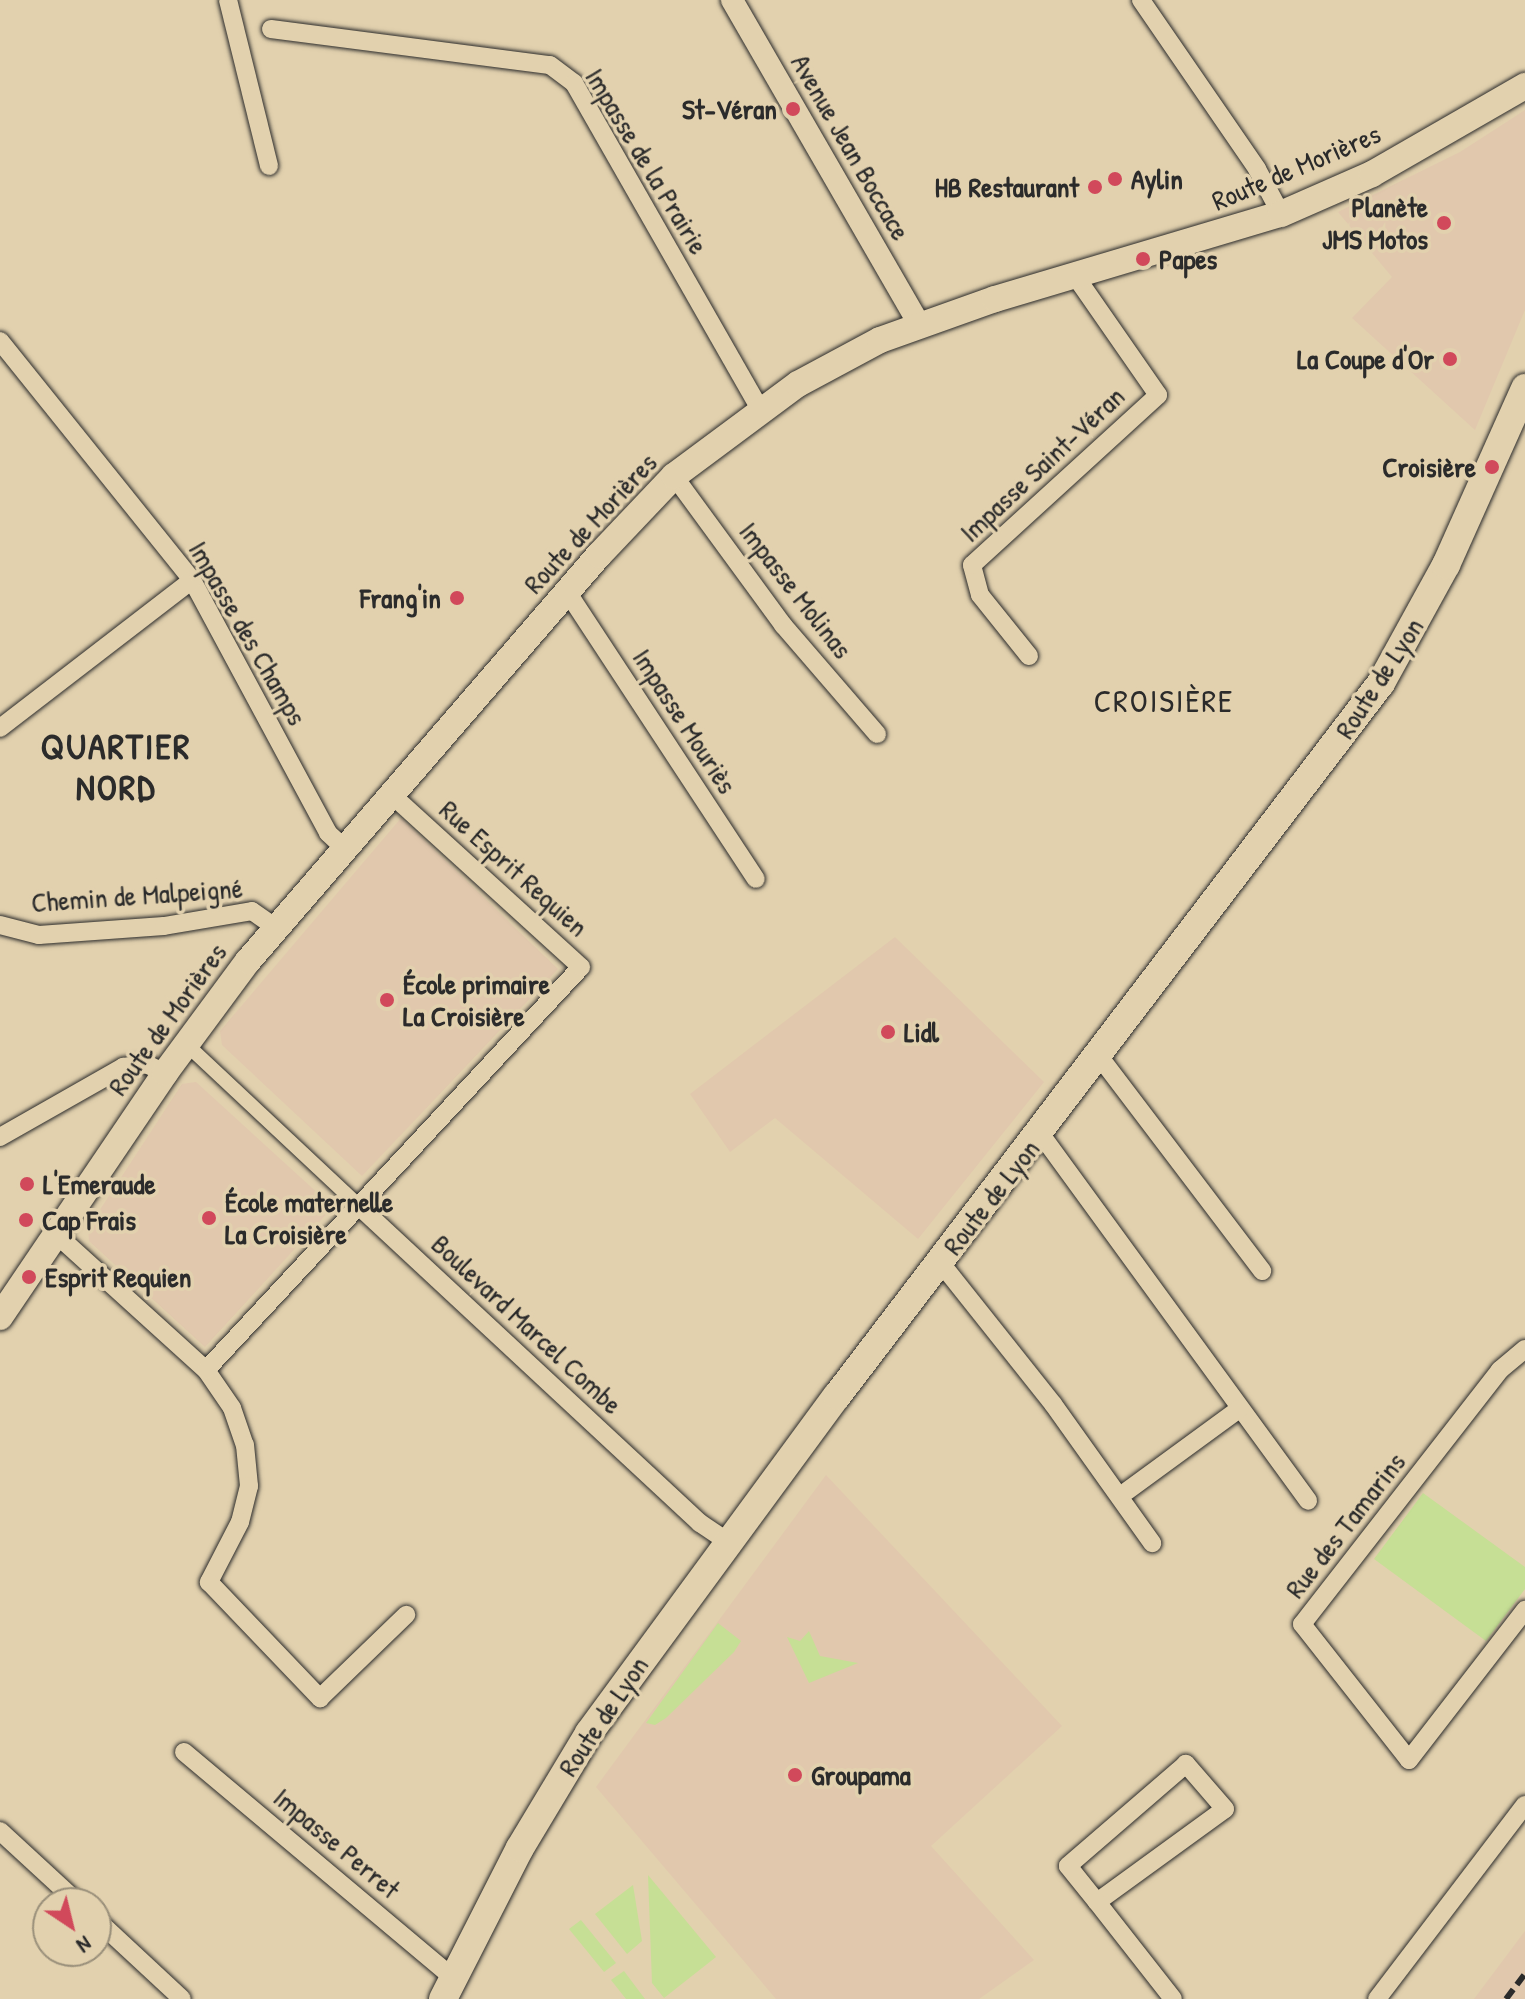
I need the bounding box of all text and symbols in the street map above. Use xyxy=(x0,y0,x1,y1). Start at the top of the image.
street label: Avenue Jean Boccace xyxy=(784,48,918,246)
street label: Impasse de la Prairie xyxy=(578,62,716,260)
place label: St-Véran xyxy=(682,92,777,126)
marker: St-Véran xyxy=(784,100,802,118)
street label: Route de Morières xyxy=(1207,116,1385,218)
place label: Aylin xyxy=(1131,162,1183,196)
place label: HB Restaurant xyxy=(935,170,1079,204)
marker: Aylin xyxy=(1106,170,1124,188)
marker: HB Restaurant xyxy=(1086,178,1104,196)
place label: Planète JMS Motos xyxy=(1322,190,1428,256)
marker: Planète JMS Motos xyxy=(1435,214,1453,232)
place label: Papes xyxy=(1159,242,1217,276)
marker: Papes xyxy=(1134,250,1152,268)
place label: La Coupe d'Or xyxy=(1297,342,1434,376)
marker: La Coupe d'Or xyxy=(1441,350,1459,368)
street label: Impasse Saint-Véran xyxy=(953,379,1131,549)
street label: Route de Morières xyxy=(516,446,664,600)
place label: Croisière xyxy=(1382,450,1476,484)
marker: Croisière xyxy=(1483,458,1501,476)
street label: Impasse Molinas xyxy=(732,515,860,665)
street label: Impasse des Champs xyxy=(182,535,314,731)
place label: Frang'in xyxy=(360,581,441,615)
marker: Frang'in xyxy=(448,589,466,607)
street label: Route de Lyon xyxy=(1328,611,1430,745)
street label: Impasse Mouriès xyxy=(626,642,744,800)
district label: CROISIÈRE xyxy=(1094,682,1234,720)
district label: QUARTIER NORD xyxy=(41,723,191,808)
street label: Rue Esprit Requien xyxy=(433,793,595,943)
street label: Chemin de Malpeigné xyxy=(30,871,244,919)
street label: Route de Morières xyxy=(101,936,233,1102)
place label: École primaire La Croisière xyxy=(403,967,550,1033)
marker: École primaire La Croisière xyxy=(378,991,396,1009)
place label: Lidl xyxy=(904,1015,939,1049)
marker: Lidl xyxy=(879,1023,897,1041)
street label: Route de Lyon xyxy=(936,1133,1046,1261)
place label: L'Emeraude xyxy=(43,1167,156,1201)
marker: L'Emeraude xyxy=(18,1175,36,1193)
place label: École maternelle La Croisière xyxy=(225,1185,393,1251)
place label: Cap Frais xyxy=(42,1203,136,1237)
marker: École maternelle La Croisière xyxy=(200,1209,218,1227)
marker: Cap Frais xyxy=(17,1211,35,1229)
street label: Boulevard Marcel Combe xyxy=(425,1227,629,1421)
place label: Esprit Requien xyxy=(45,1260,191,1294)
marker: Esprit Requien xyxy=(20,1268,38,1286)
street label: Rue des Tamarins xyxy=(1278,1446,1412,1604)
street label: Route de Lyon xyxy=(551,1650,655,1782)
place label: Groupama xyxy=(811,1758,911,1792)
marker: Groupama xyxy=(786,1766,804,1784)
street label: Impasse Perret xyxy=(267,1780,407,1906)
north arrow xyxy=(32,1887,112,1967)
text: N xyxy=(71,1929,98,1961)

